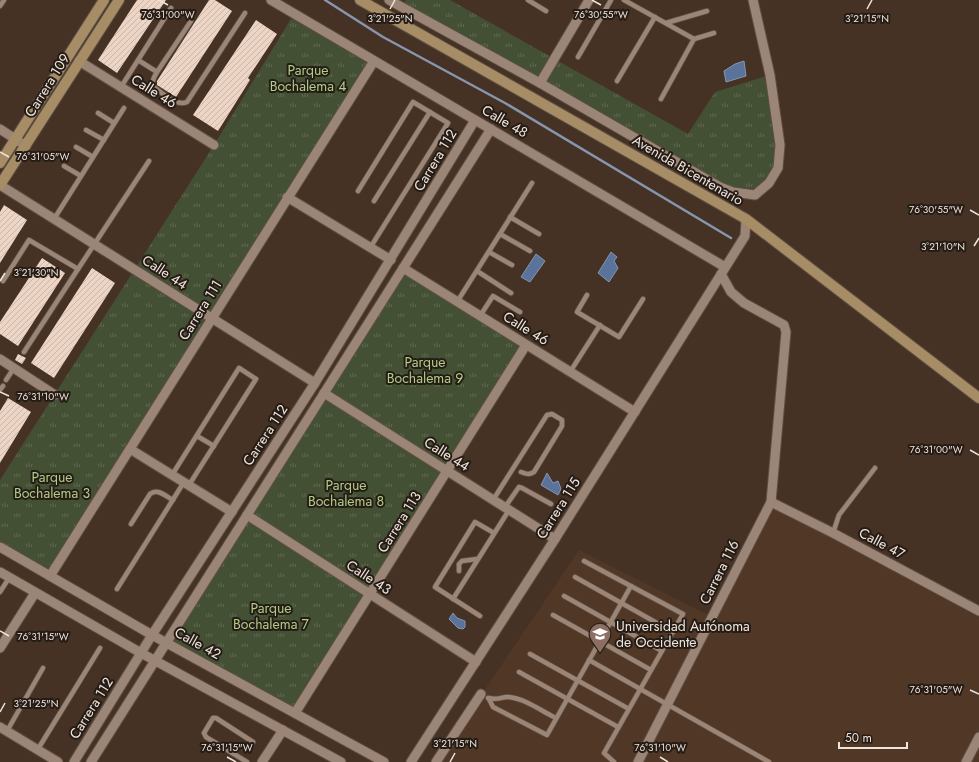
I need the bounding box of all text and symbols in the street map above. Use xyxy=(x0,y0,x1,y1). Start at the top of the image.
text: 76°31'00"W xyxy=(141,7,195,22)
text: 76°30'55"W xyxy=(574,7,628,22)
text: 3°21'25"N xyxy=(367,11,413,26)
text: 3°21'15"N xyxy=(845,11,889,26)
street label: Carrera 109 xyxy=(20,49,74,121)
park label: Parque Bochalema 4 xyxy=(270,60,346,96)
street label: Calle 46 xyxy=(127,69,181,113)
street label: Calle 48 xyxy=(478,100,532,142)
street label: Carrera 112 xyxy=(409,125,461,195)
street label: Avenida Bicentenario xyxy=(629,130,747,210)
text: 76°31'05"W xyxy=(17,149,69,164)
text: 76°30'55"W xyxy=(909,202,963,217)
text: 3°21'10"N xyxy=(921,239,965,254)
street label: Calle 44 xyxy=(138,250,192,294)
text: 3°21'30"N xyxy=(13,265,59,280)
street label: Carrera 111 xyxy=(174,276,226,344)
street label: Calle 46 xyxy=(499,306,553,350)
park label: Parque Bochalema 9 xyxy=(387,352,463,388)
text: 76°31'10"W xyxy=(17,389,69,404)
street label: Carrera 112 xyxy=(238,400,292,469)
street label: Calle 44 xyxy=(420,432,474,476)
text: 76°31'00"W xyxy=(909,442,963,457)
park label: Parque Bochalema 3 xyxy=(14,467,90,503)
street label: Carrera 115 xyxy=(531,473,585,543)
park label: Parque Bochalema 8 xyxy=(308,475,384,511)
street label: Carrera 113 xyxy=(372,487,426,557)
street label: Calle 47 xyxy=(855,523,909,564)
street label: Carrera 116 xyxy=(694,537,744,607)
street label: Calle 43 xyxy=(343,555,396,599)
park label: Parque Bochalema 7 xyxy=(233,598,310,634)
place label: Universidad Autónoma de Occidente xyxy=(616,616,750,652)
school or university icon: Universidad Autónoma de Occidente xyxy=(587,621,613,654)
street label: Calle 42 xyxy=(171,622,225,664)
text: 76°31'15"W xyxy=(17,629,69,644)
street label: Carrera 112 xyxy=(64,673,118,743)
text: 76°31'05"W xyxy=(910,682,962,697)
text: 3°21'25"N xyxy=(13,696,59,711)
scale bar xyxy=(839,724,907,750)
text: 50 m xyxy=(845,729,872,747)
text: 3°21'15"N xyxy=(433,736,477,751)
text: 76°31'15"W xyxy=(201,740,253,755)
text: 76°31'10"W xyxy=(634,740,686,755)

